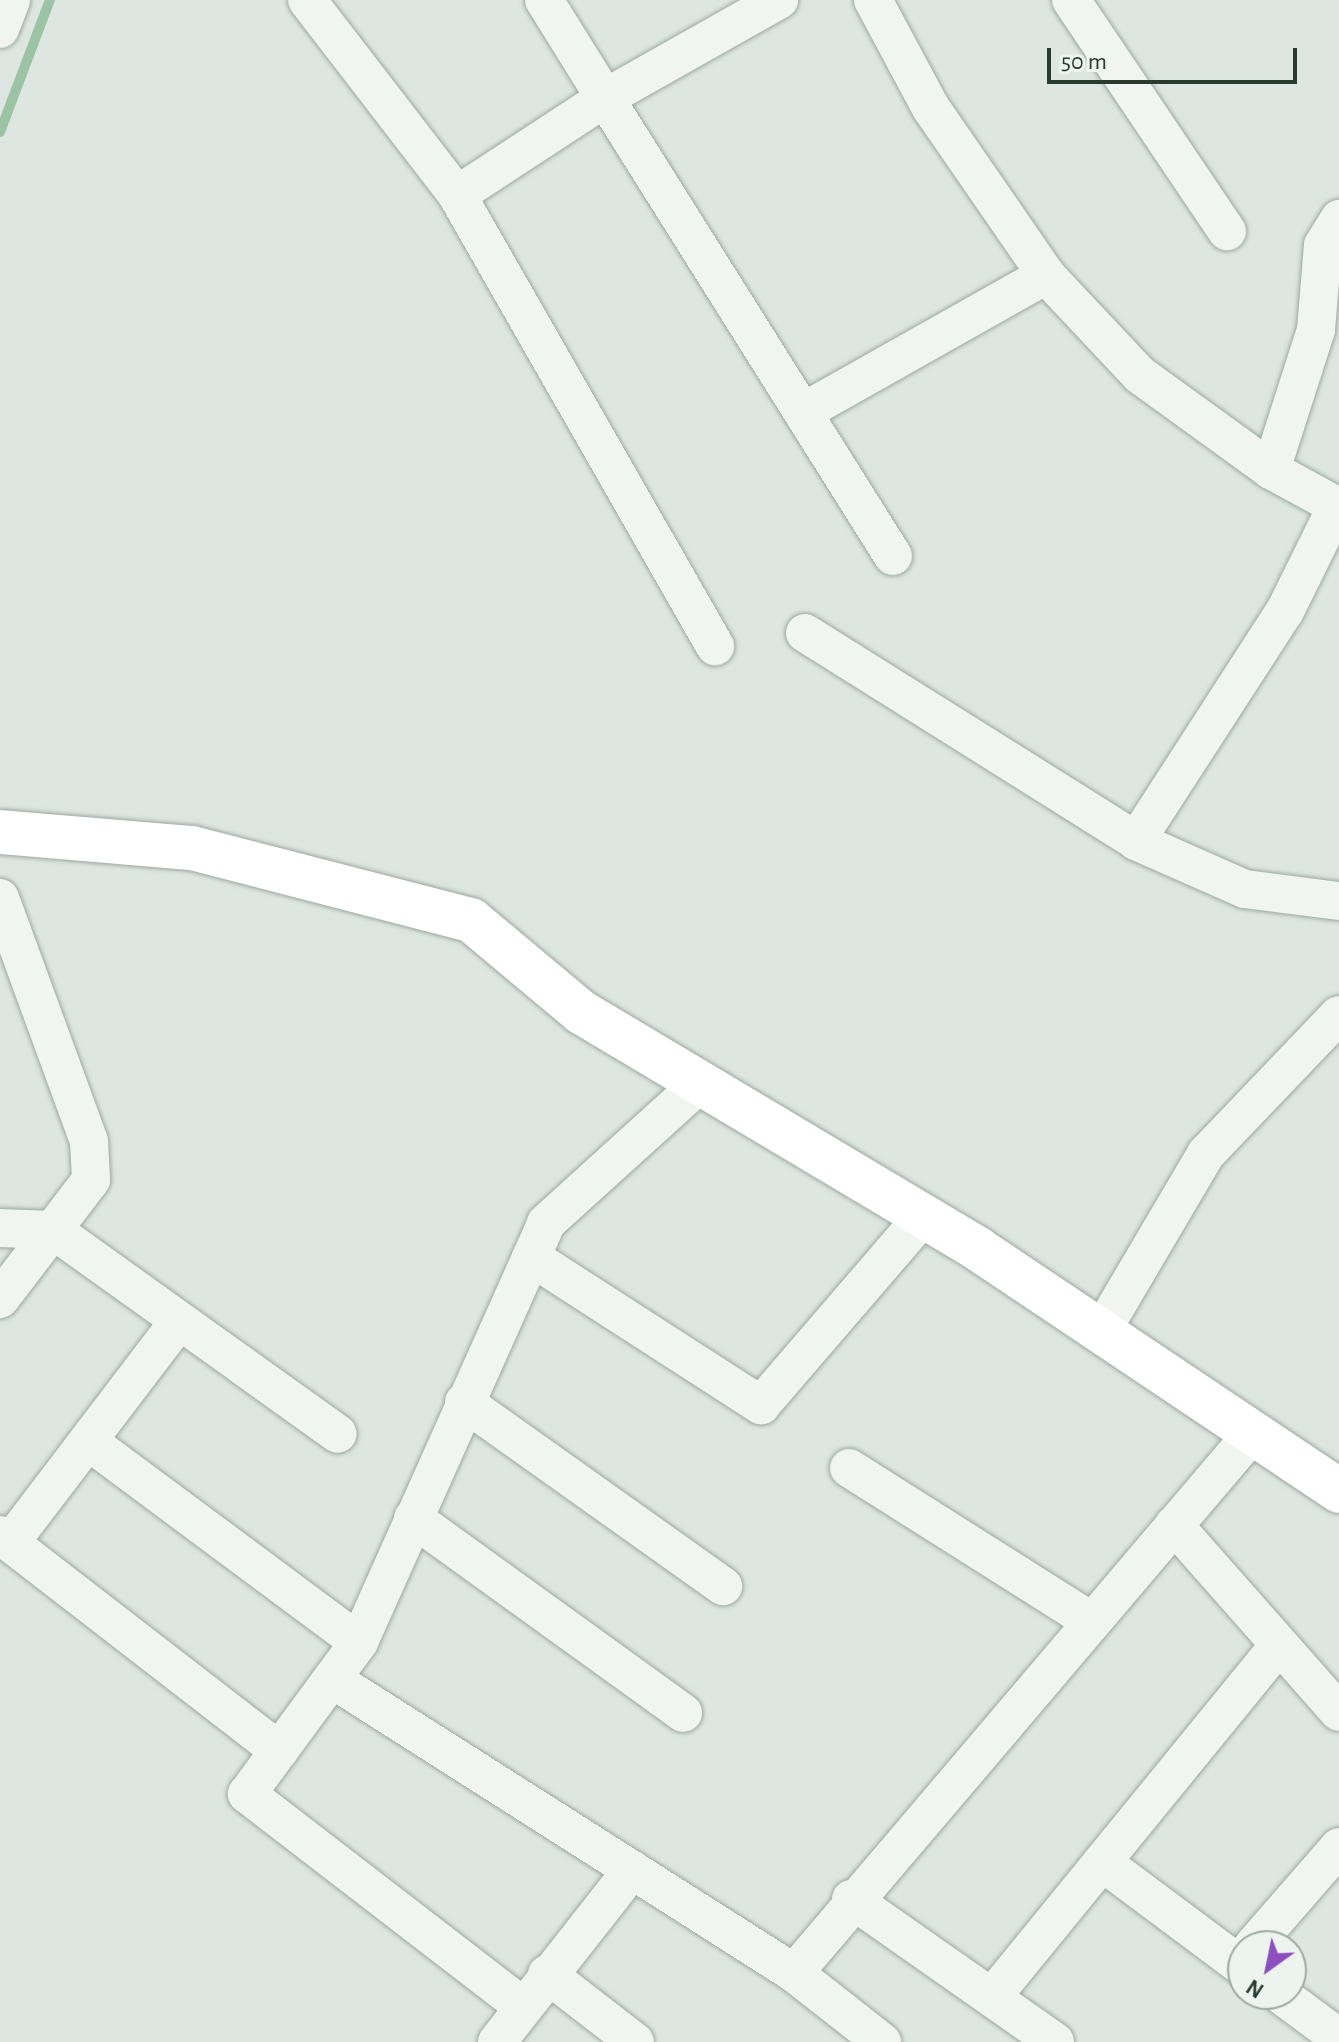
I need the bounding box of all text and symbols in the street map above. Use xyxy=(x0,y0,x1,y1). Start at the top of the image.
scale bar xyxy=(1051,32,1301,82)
text: 50 m xyxy=(1061,50,1107,74)
north arrow xyxy=(1227,1930,1307,2010)
text: N xyxy=(1243,1975,1267,2002)

